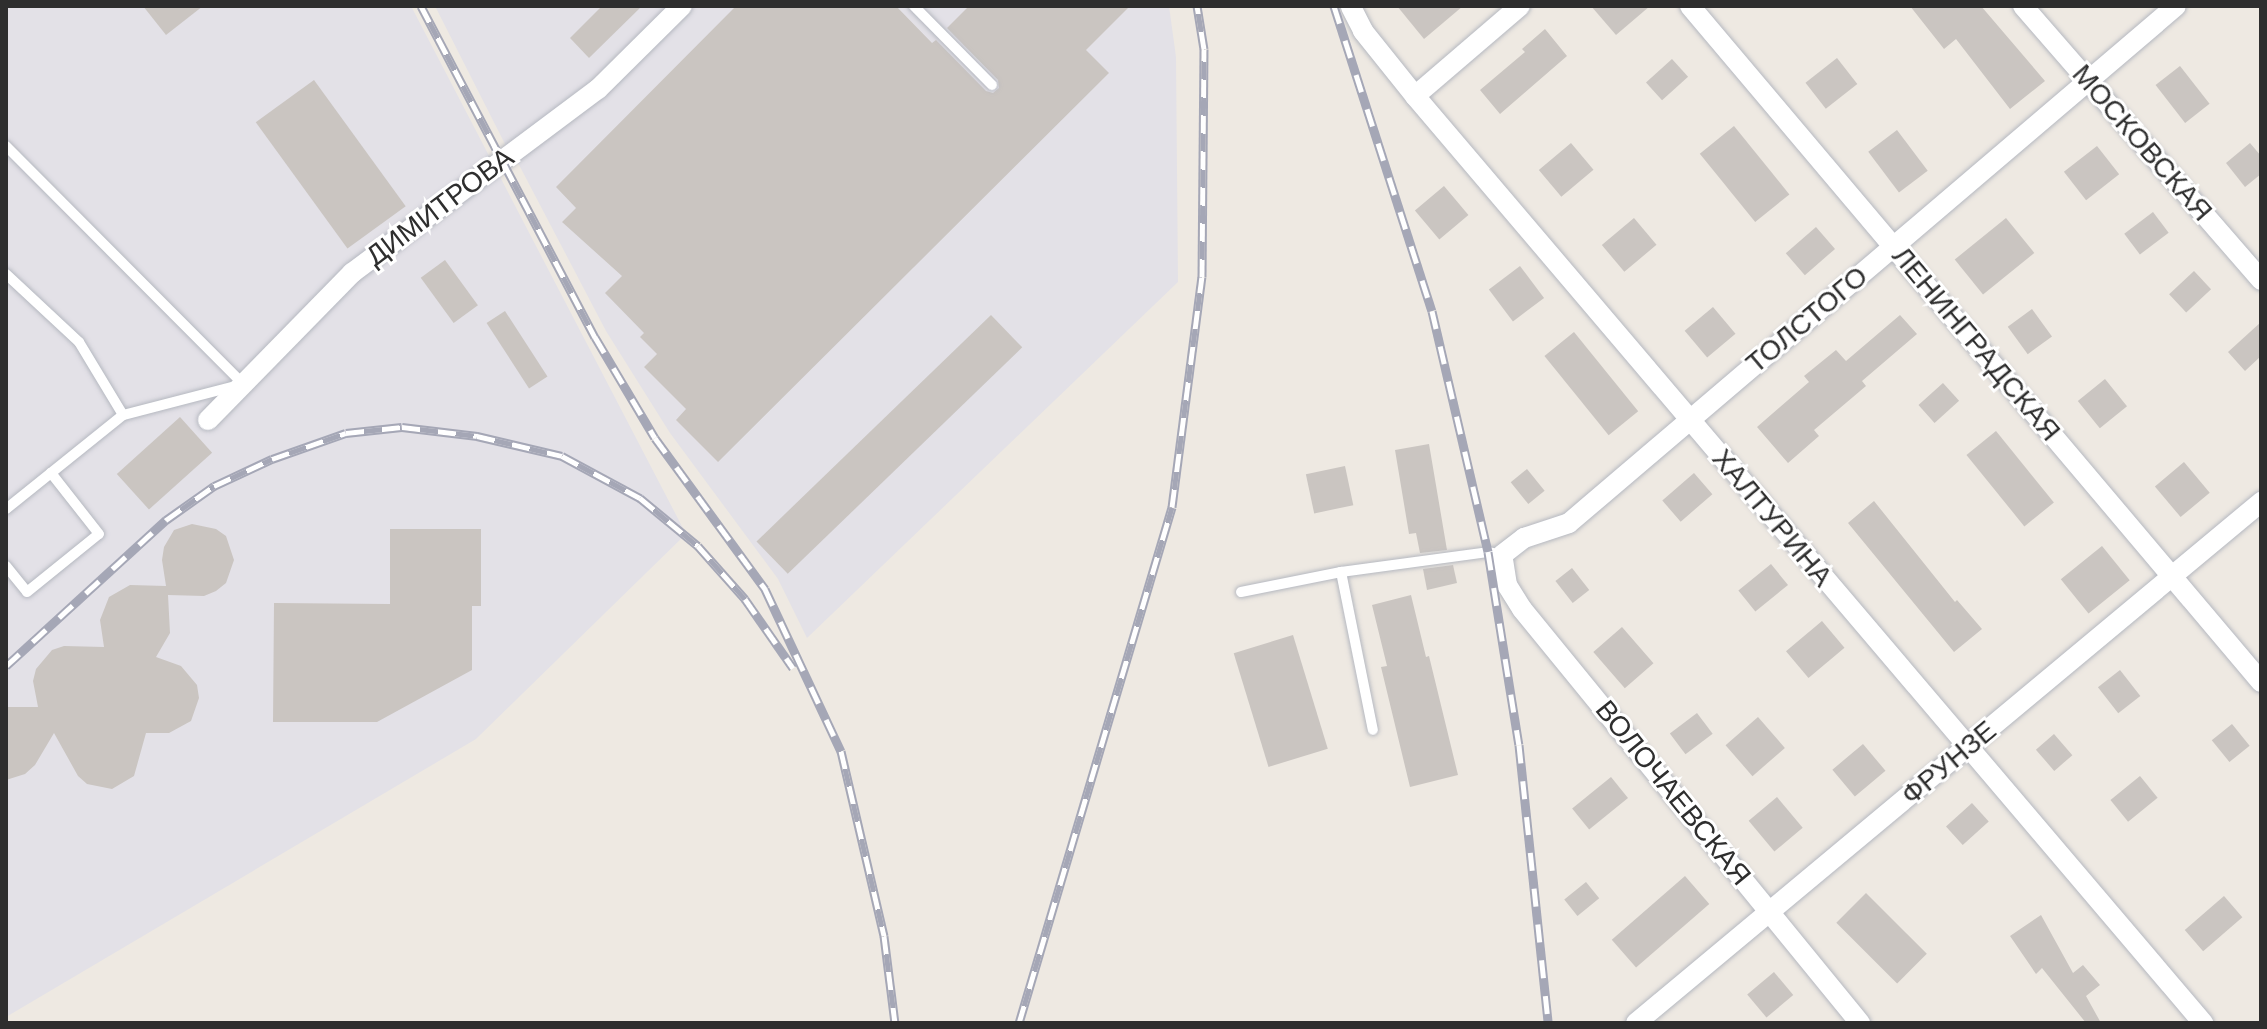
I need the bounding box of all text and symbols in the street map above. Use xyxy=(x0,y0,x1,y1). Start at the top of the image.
street label: МОСКОВСКАЯ xyxy=(2065,58,2219,228)
street label: ДИМИТРОВА xyxy=(360,141,520,273)
street label: ЛЕНИНГРАДСКАЯ xyxy=(1885,240,2067,448)
street label: ТОЛСТОГО xyxy=(1740,260,1874,380)
street label: ХАЛТУРИНА xyxy=(1705,442,1839,594)
street label: ВОЛОЧАЕВСКАЯ xyxy=(1588,694,1758,892)
street label: ФРУНЗЕ xyxy=(1895,714,2003,812)

